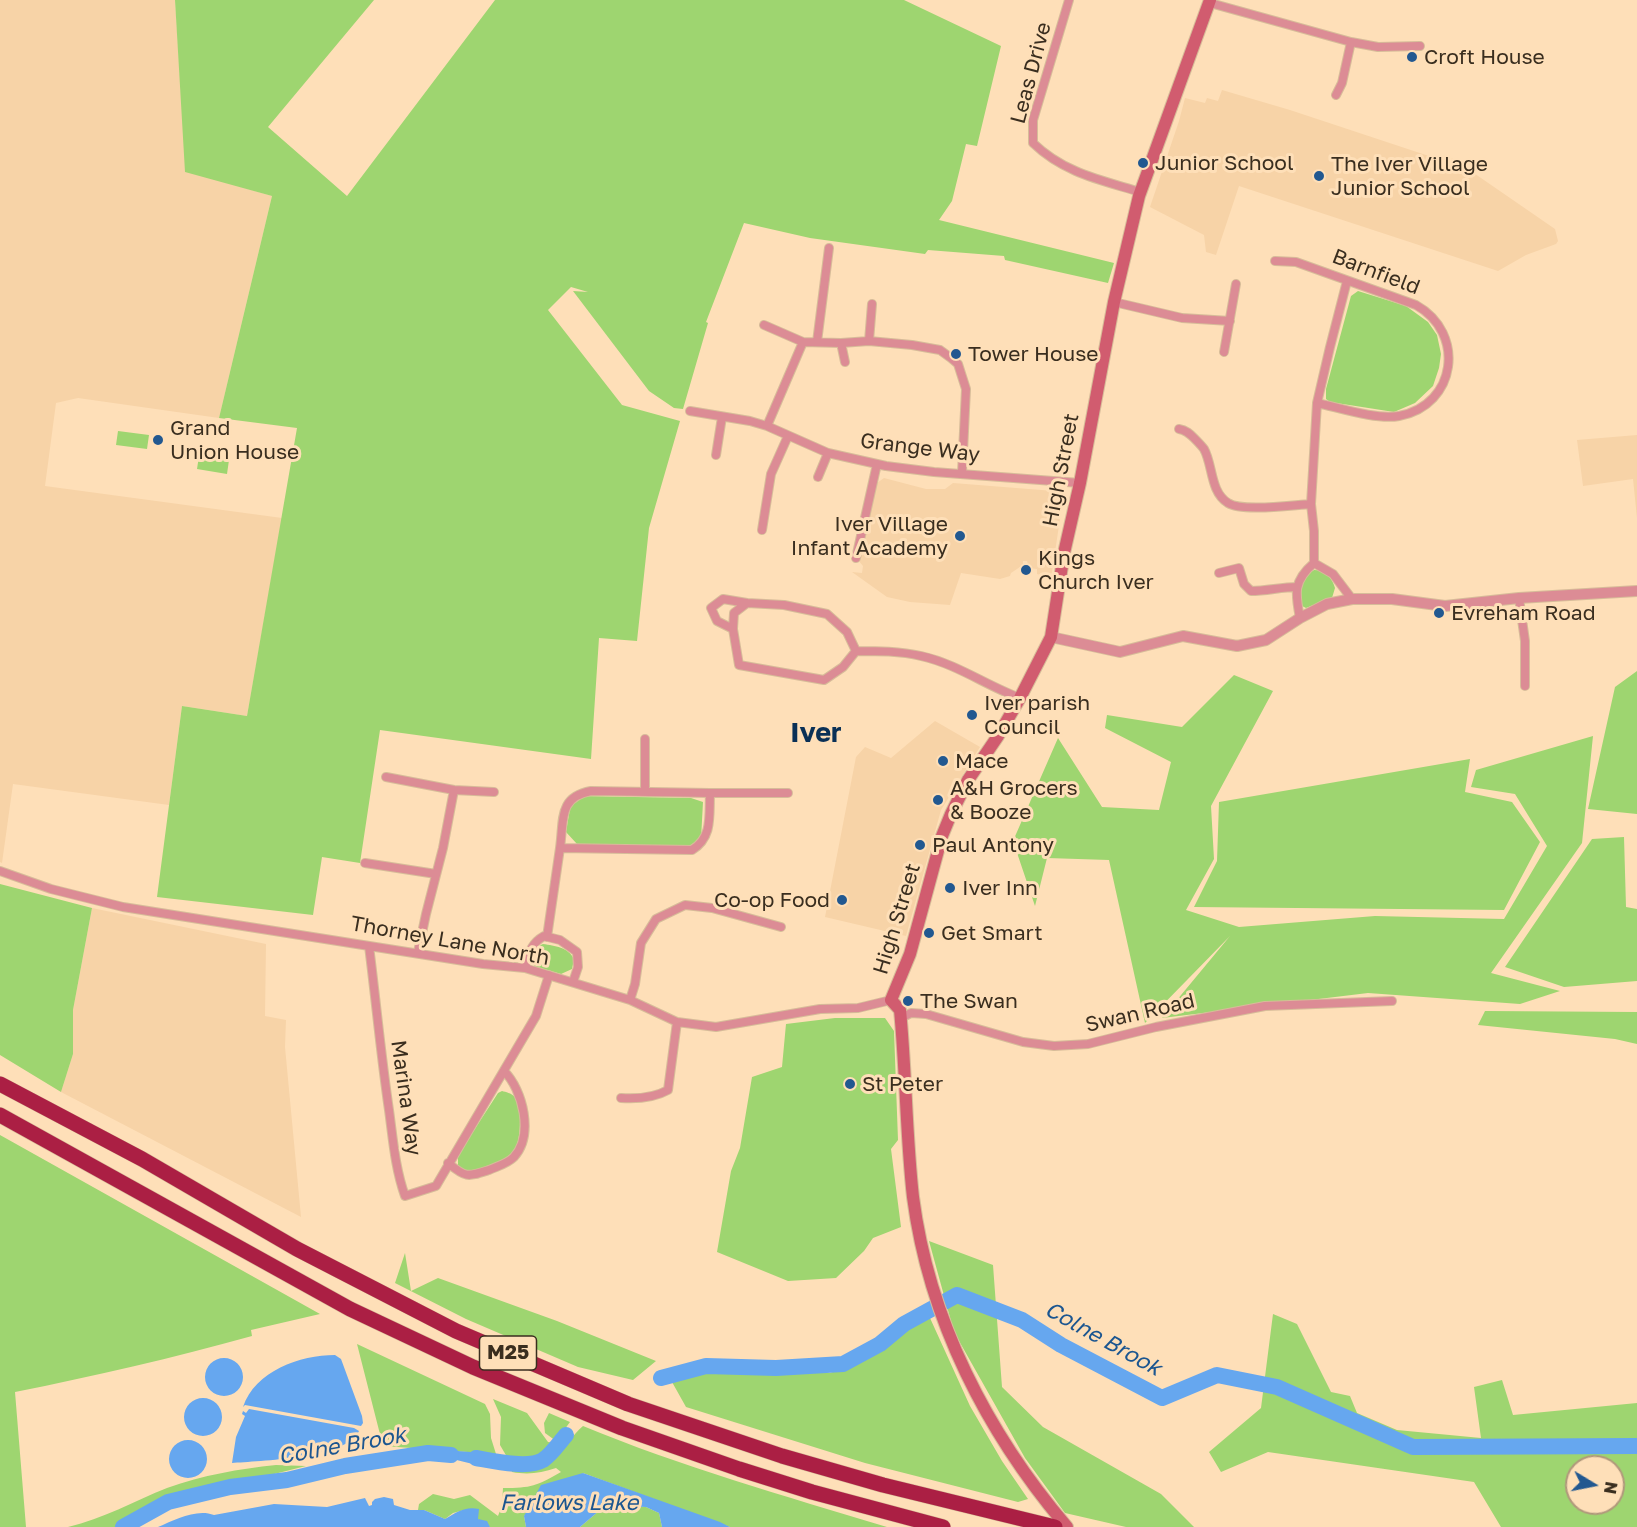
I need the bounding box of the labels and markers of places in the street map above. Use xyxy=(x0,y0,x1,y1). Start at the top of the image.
place label: Croft House xyxy=(1424,44,1545,70)
marker: Croft House xyxy=(1405,50,1419,64)
place label: Junior School xyxy=(1155,150,1294,176)
place label: The Iver Village Junior School xyxy=(1331,151,1488,201)
marker: Junior School xyxy=(1136,156,1150,170)
marker: The Iver Village Junior School xyxy=(1312,169,1326,183)
place label: Tower House xyxy=(968,341,1099,367)
marker: Tower House xyxy=(949,347,963,361)
place label: Grand Union House xyxy=(170,415,299,465)
marker: Grand Union House xyxy=(151,433,165,447)
place label: Iver Village Infant Academy xyxy=(791,511,948,561)
marker: Iver Village Infant Academy xyxy=(953,529,967,543)
place label: Kings Church Iver xyxy=(1038,545,1154,595)
marker: Kings Church Iver xyxy=(1019,563,1033,577)
place label: Evreham Road xyxy=(1451,600,1596,626)
marker: Evreham Road xyxy=(1432,606,1446,620)
place label: Iver parish Council xyxy=(984,690,1090,740)
marker: Iver parish Council xyxy=(965,708,979,722)
place label: Mace xyxy=(955,748,1009,774)
marker: Mace xyxy=(936,754,950,768)
place label: A&H Grocers & Booze xyxy=(950,775,1078,825)
marker: A&H Grocers & Booze xyxy=(931,793,945,807)
place label: Paul Antony xyxy=(932,832,1054,858)
marker: Paul Antony xyxy=(913,838,927,852)
place label: Iver Inn xyxy=(962,875,1038,901)
marker: Iver Inn xyxy=(943,881,957,895)
place label: Co-op Food xyxy=(714,887,830,913)
marker: Co-op Food xyxy=(835,893,849,907)
place label: Get Smart xyxy=(941,920,1043,946)
marker: Get Smart xyxy=(922,926,936,940)
place label: The Swan xyxy=(920,988,1018,1014)
marker: The Swan xyxy=(901,994,915,1008)
place label: St Peter xyxy=(862,1071,943,1097)
marker: St Peter xyxy=(843,1077,857,1091)

